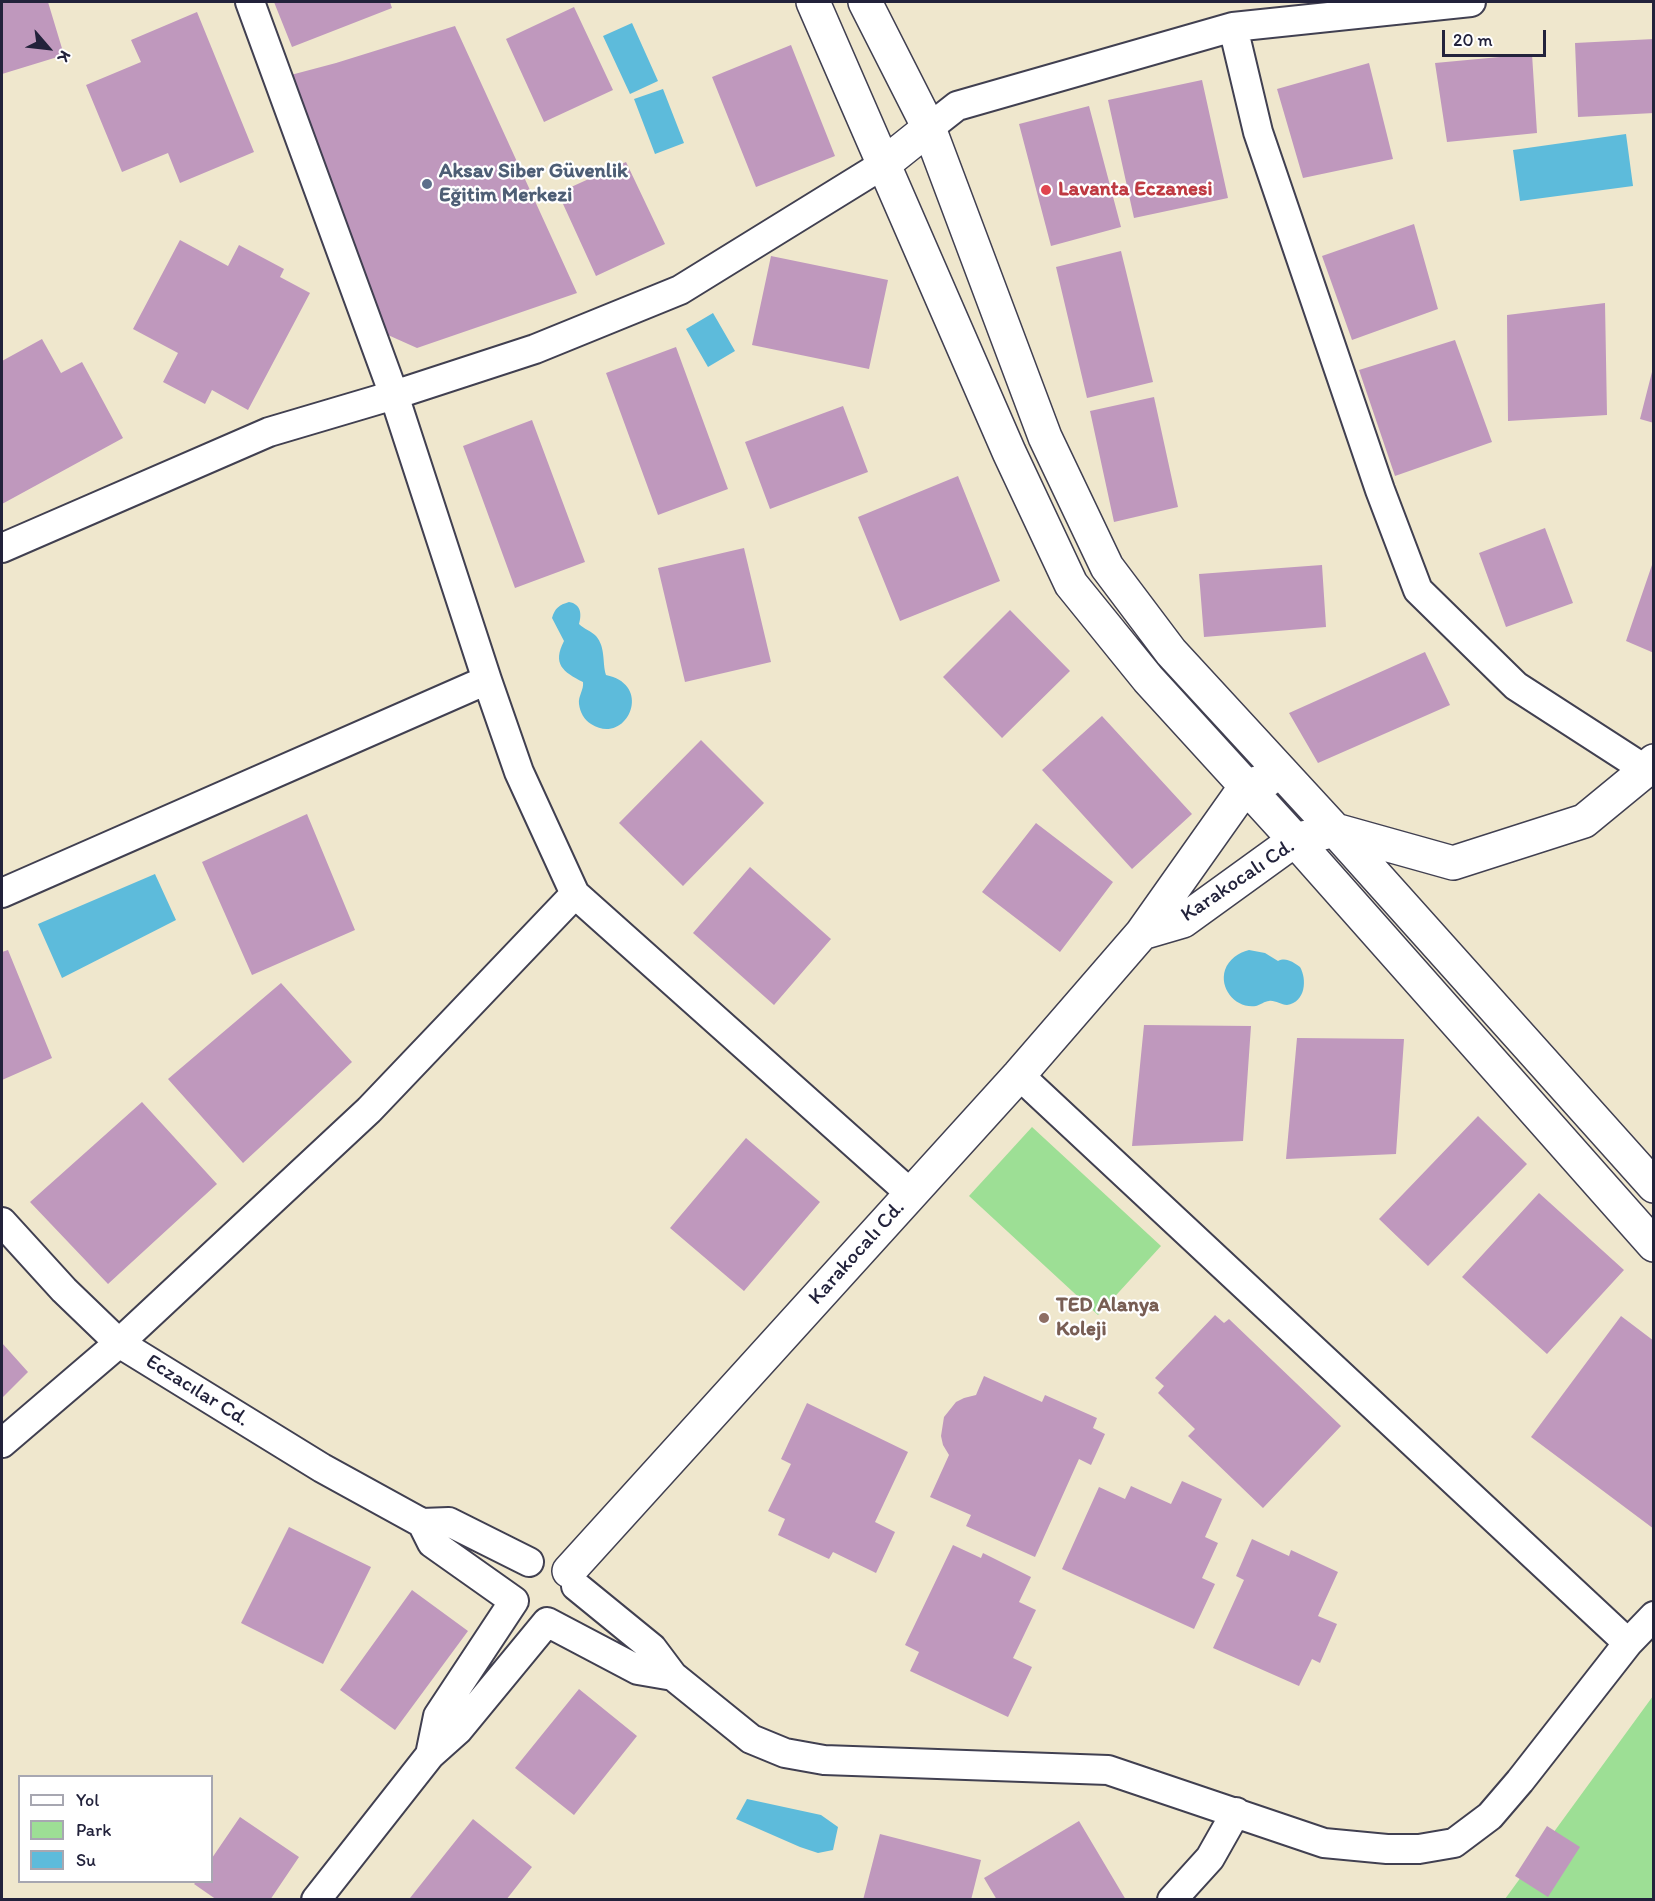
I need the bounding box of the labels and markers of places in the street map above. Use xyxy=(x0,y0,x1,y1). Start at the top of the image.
place label: Aksav Siber Güvenlik Eğitim Merkezi xyxy=(439,159,628,209)
marker: Aksav Siber Güvenlik Eğitim Merkezi xyxy=(420,177,434,191)
place label: Lavanta Eczanesi xyxy=(1058,177,1213,203)
marker: Lavanta Eczanesi xyxy=(1039,183,1053,197)
place label: TED Alanya Koleji xyxy=(1056,1293,1159,1343)
marker: TED Alanya Koleji xyxy=(1037,1311,1051,1325)

